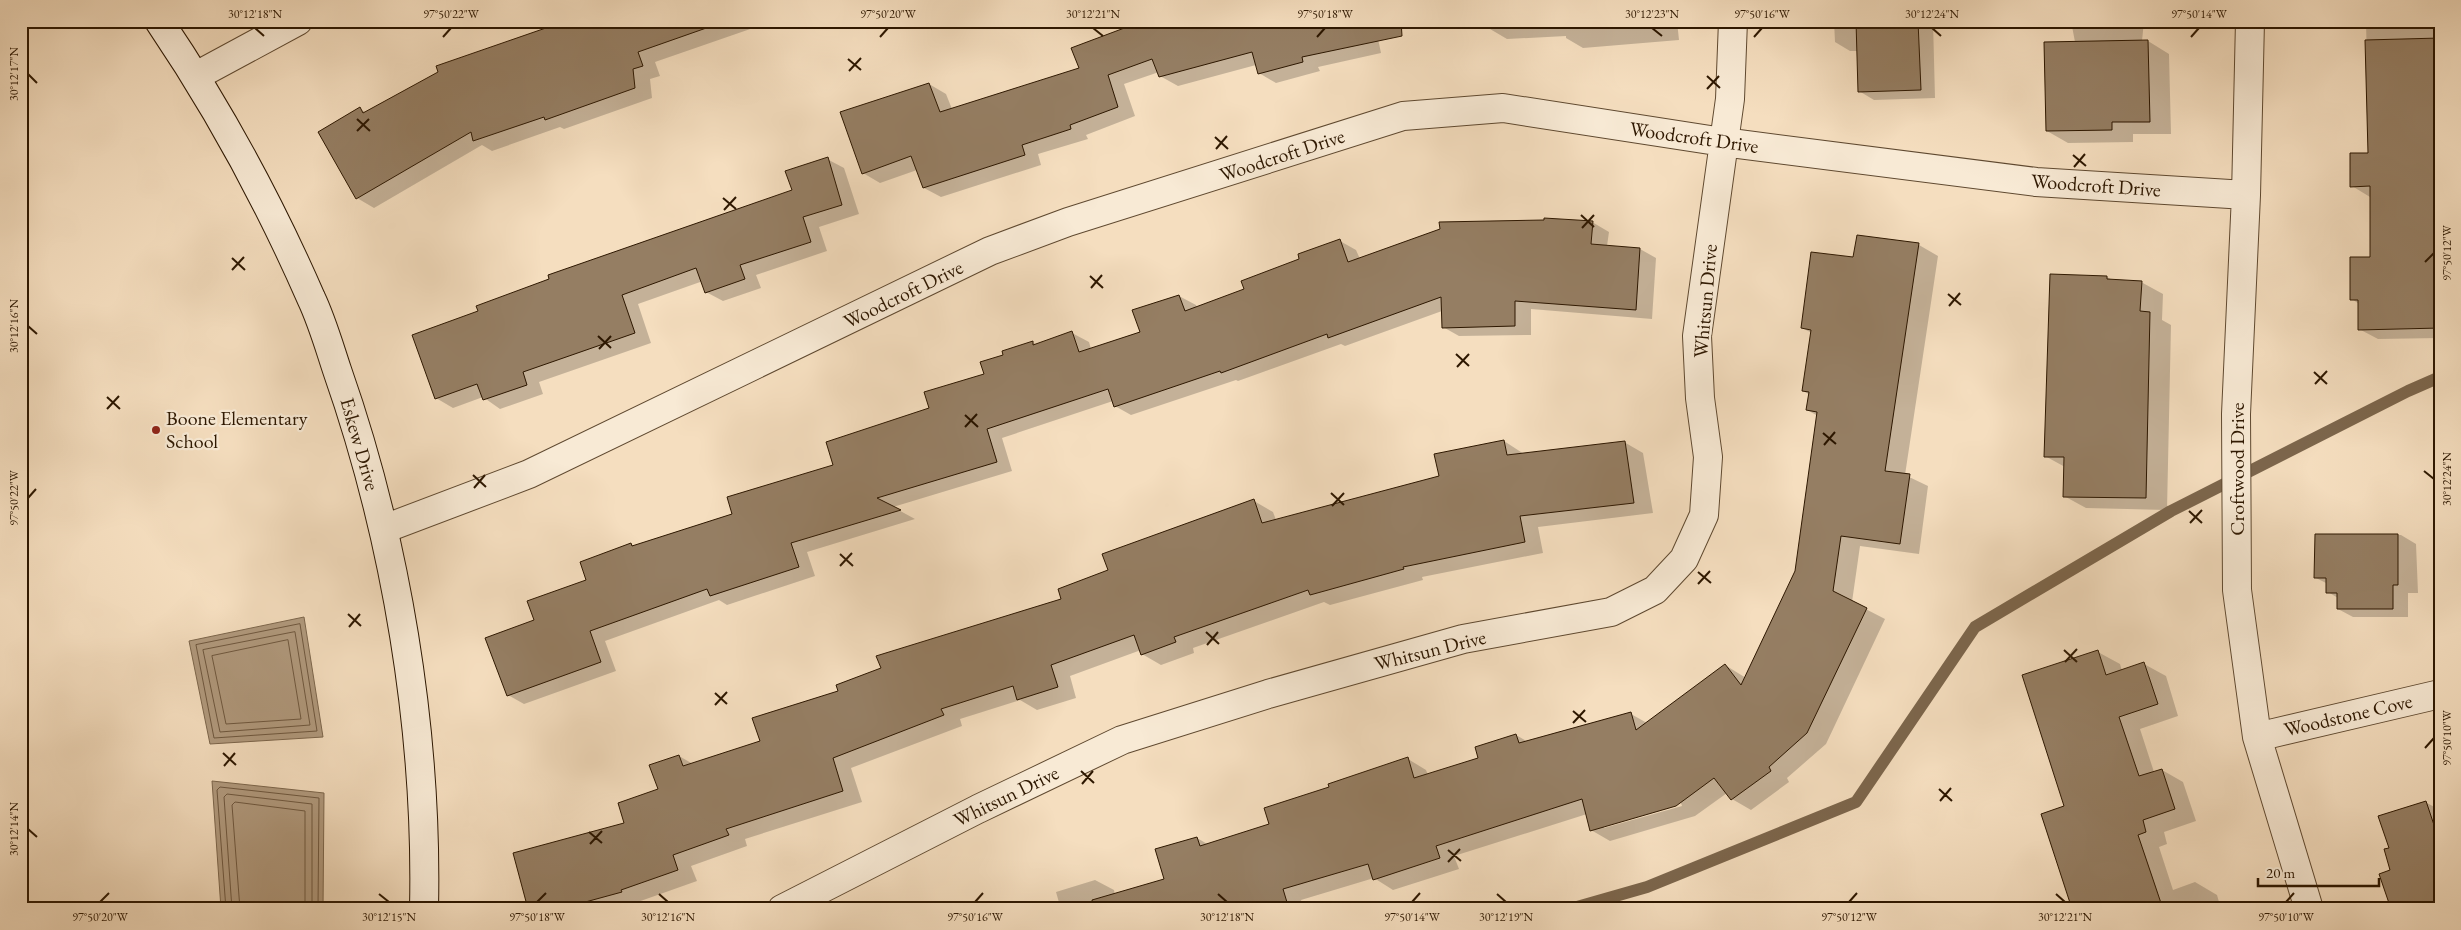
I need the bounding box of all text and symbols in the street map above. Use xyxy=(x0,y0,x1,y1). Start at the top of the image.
text: 30°12'18"N xyxy=(228,6,282,22)
text: 97°50'22"W xyxy=(423,6,480,22)
text: 97°50'20"W xyxy=(860,6,917,22)
text: 30°12'21"N xyxy=(1066,6,1120,22)
text: 97°50'18"W xyxy=(1297,6,1354,22)
text: 30°12'23"N xyxy=(1625,6,1679,22)
text: 97°50'16"W xyxy=(1734,6,1791,22)
text: 30°12'24"N xyxy=(1905,6,1959,22)
text: 97°50'14"W xyxy=(2171,6,2228,22)
text: 30°12'17"N xyxy=(6,47,22,101)
street label: Woodcroft Drive xyxy=(1628,115,1760,159)
street label: Woodcroft Drive xyxy=(1216,122,1348,187)
street label: Woodcroft Drive xyxy=(2030,167,2162,203)
text: 97°50'12"W xyxy=(2439,224,2455,281)
street label: Whitsun Drive xyxy=(1687,243,1723,359)
street label: Woodcroft Drive xyxy=(839,254,967,334)
text: 30°12'16"N xyxy=(6,299,22,353)
street label: Eskew Drive xyxy=(334,395,386,494)
street label: Croftwood Drive xyxy=(2224,402,2250,536)
place label: Boone Elementary School xyxy=(166,405,308,454)
marker: Boone Elementary School xyxy=(150,424,162,436)
text: 30°12'24"N xyxy=(2439,452,2455,506)
text: 97°50'22"W xyxy=(6,469,22,526)
street label: Whitsun Drive xyxy=(1372,624,1489,676)
street label: Woodstone Cove xyxy=(2281,688,2415,742)
text: 97°50'10"W xyxy=(2439,709,2455,766)
street label: Whitsun Drive xyxy=(949,759,1063,833)
text: 30°12'14"N xyxy=(6,802,22,856)
scale bar xyxy=(2258,855,2380,887)
text: 20 m xyxy=(2266,863,2295,882)
text: 97°50'20"W xyxy=(72,909,129,925)
text: 30°12'15"N xyxy=(362,909,416,925)
text: 97°50'18"W xyxy=(509,909,566,925)
text: 30°12'16"N xyxy=(641,909,695,925)
text: 97°50'16"W xyxy=(947,909,1004,925)
text: 30°12'18"N xyxy=(1200,909,1254,925)
text: 97°50'14"W xyxy=(1384,909,1441,925)
text: 30°12'19"N xyxy=(1479,909,1533,925)
text: 97°50'12"W xyxy=(1821,909,1878,925)
text: 30°12'21"N xyxy=(2038,909,2092,925)
text: 97°50'10"W xyxy=(2258,909,2315,925)

